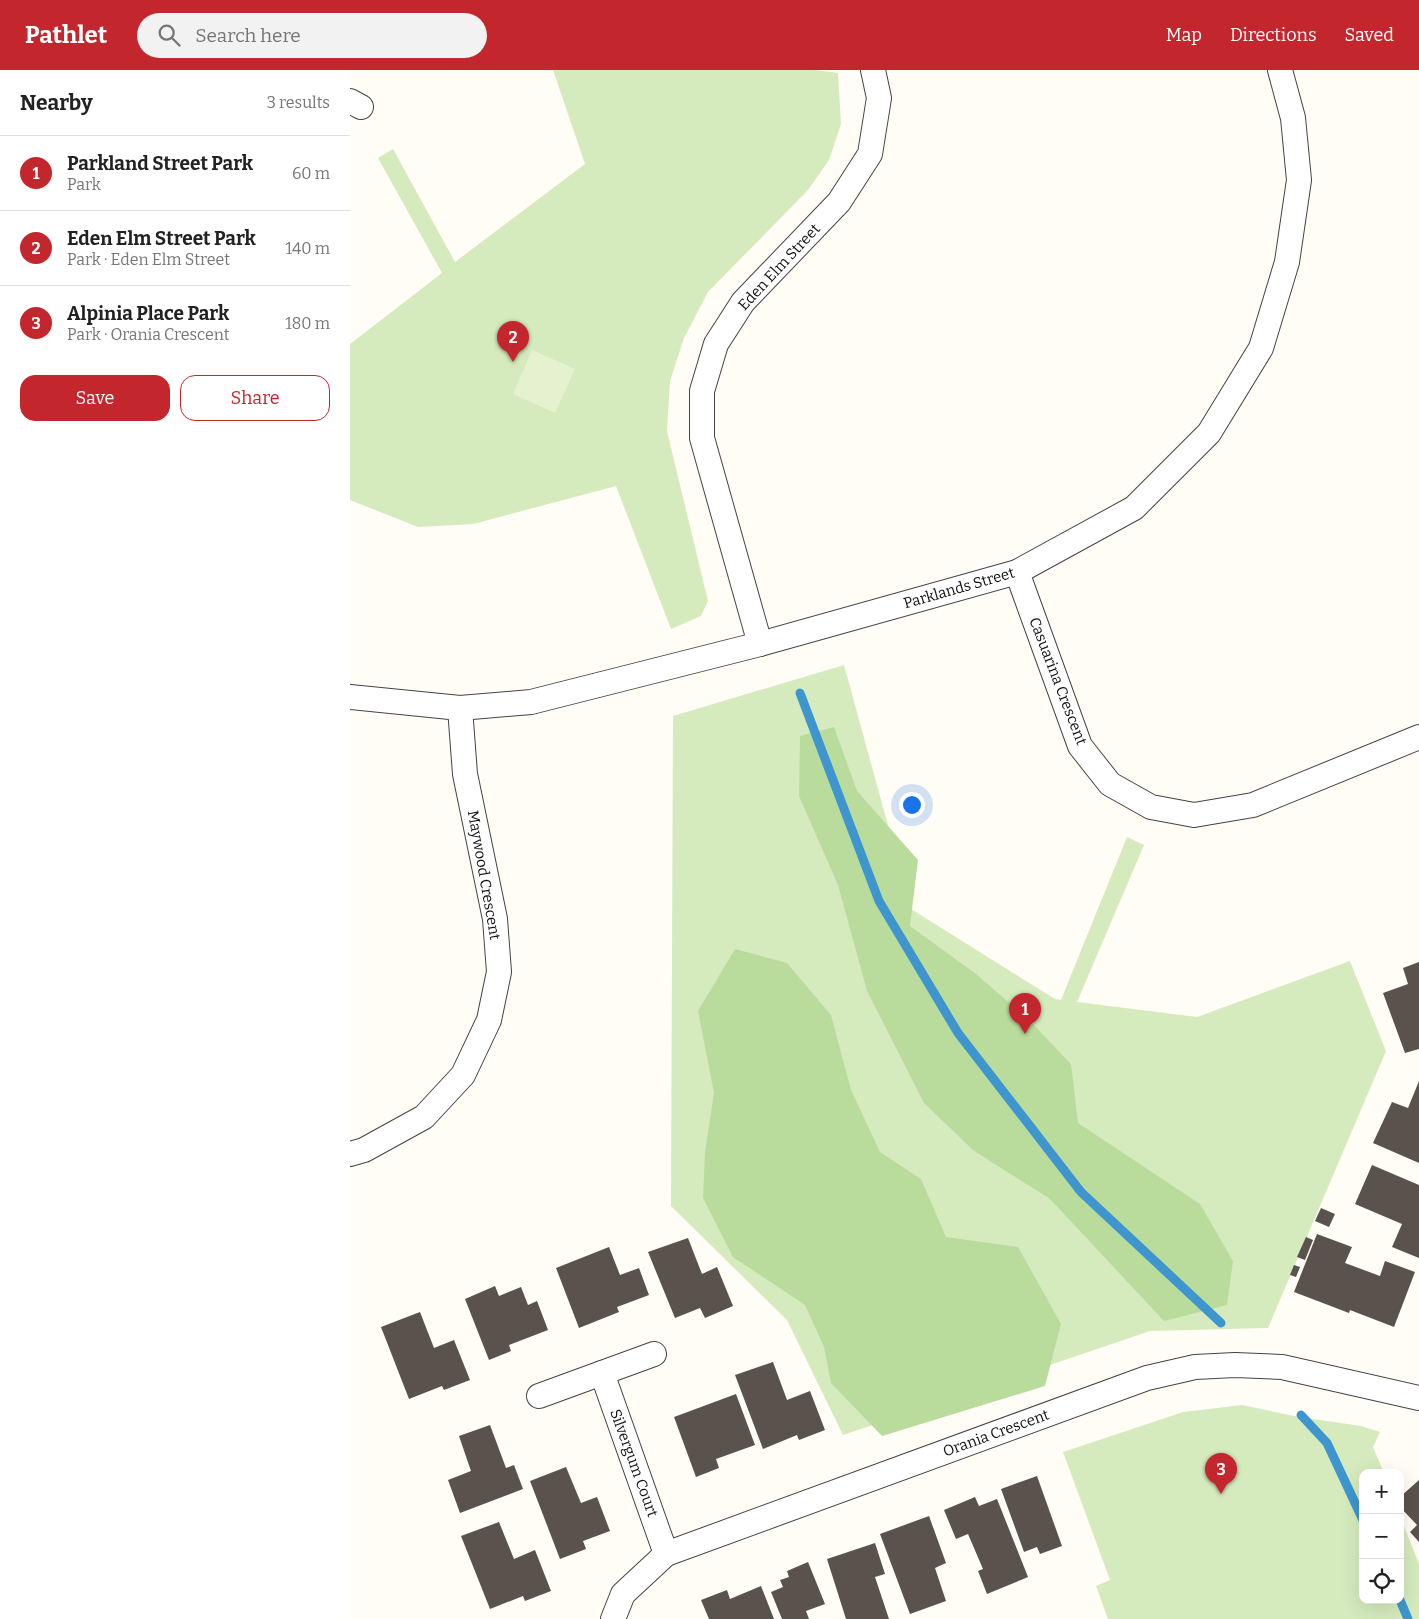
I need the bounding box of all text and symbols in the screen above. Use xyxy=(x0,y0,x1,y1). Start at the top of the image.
search box xyxy=(137,13,487,58)
text: Pathlet xyxy=(25,21,107,49)
icon: search xyxy=(155,21,183,49)
text: Search here xyxy=(195,24,301,47)
text: Map xyxy=(1166,24,1202,46)
text: Directions xyxy=(1230,24,1317,46)
text: Saved xyxy=(1345,24,1394,46)
text: Nearby xyxy=(20,90,93,116)
text: 3 results xyxy=(267,93,330,112)
text: Parkland Street Park xyxy=(67,152,253,175)
text: 1 xyxy=(33,164,39,183)
text: 60 m xyxy=(292,164,330,183)
text: Park xyxy=(67,175,101,194)
street label: Eden Elm Street xyxy=(734,220,824,314)
text: Eden Elm Street Park xyxy=(67,227,256,250)
text: 2 xyxy=(31,239,41,258)
text: 140 m xyxy=(285,239,330,258)
text: Park · Eden Elm Street xyxy=(67,250,230,269)
text: Alpinia Place Park xyxy=(67,302,229,325)
text: 3 xyxy=(31,314,41,333)
text: 180 m xyxy=(285,314,330,333)
pin: 2 xyxy=(497,321,529,362)
text: Park · Orania Crescent xyxy=(67,325,230,344)
button: Save xyxy=(20,375,170,421)
button: Share xyxy=(180,375,330,421)
street label: Parklands Street xyxy=(901,563,1017,612)
street label: Casuarina Crescent xyxy=(1025,615,1091,748)
your location xyxy=(899,792,925,818)
street label: Maywood Crescent xyxy=(464,809,504,942)
pin: 1 xyxy=(1009,993,1041,1034)
street label: Orania Crescent xyxy=(940,1405,1052,1461)
street label: Silvergum Court xyxy=(606,1407,662,1520)
pin: 3 xyxy=(1205,1453,1237,1494)
map controls xyxy=(1359,1469,1404,1604)
button: + xyxy=(1359,1469,1404,1514)
button: − xyxy=(1359,1514,1404,1559)
button: locate xyxy=(1359,1559,1404,1604)

